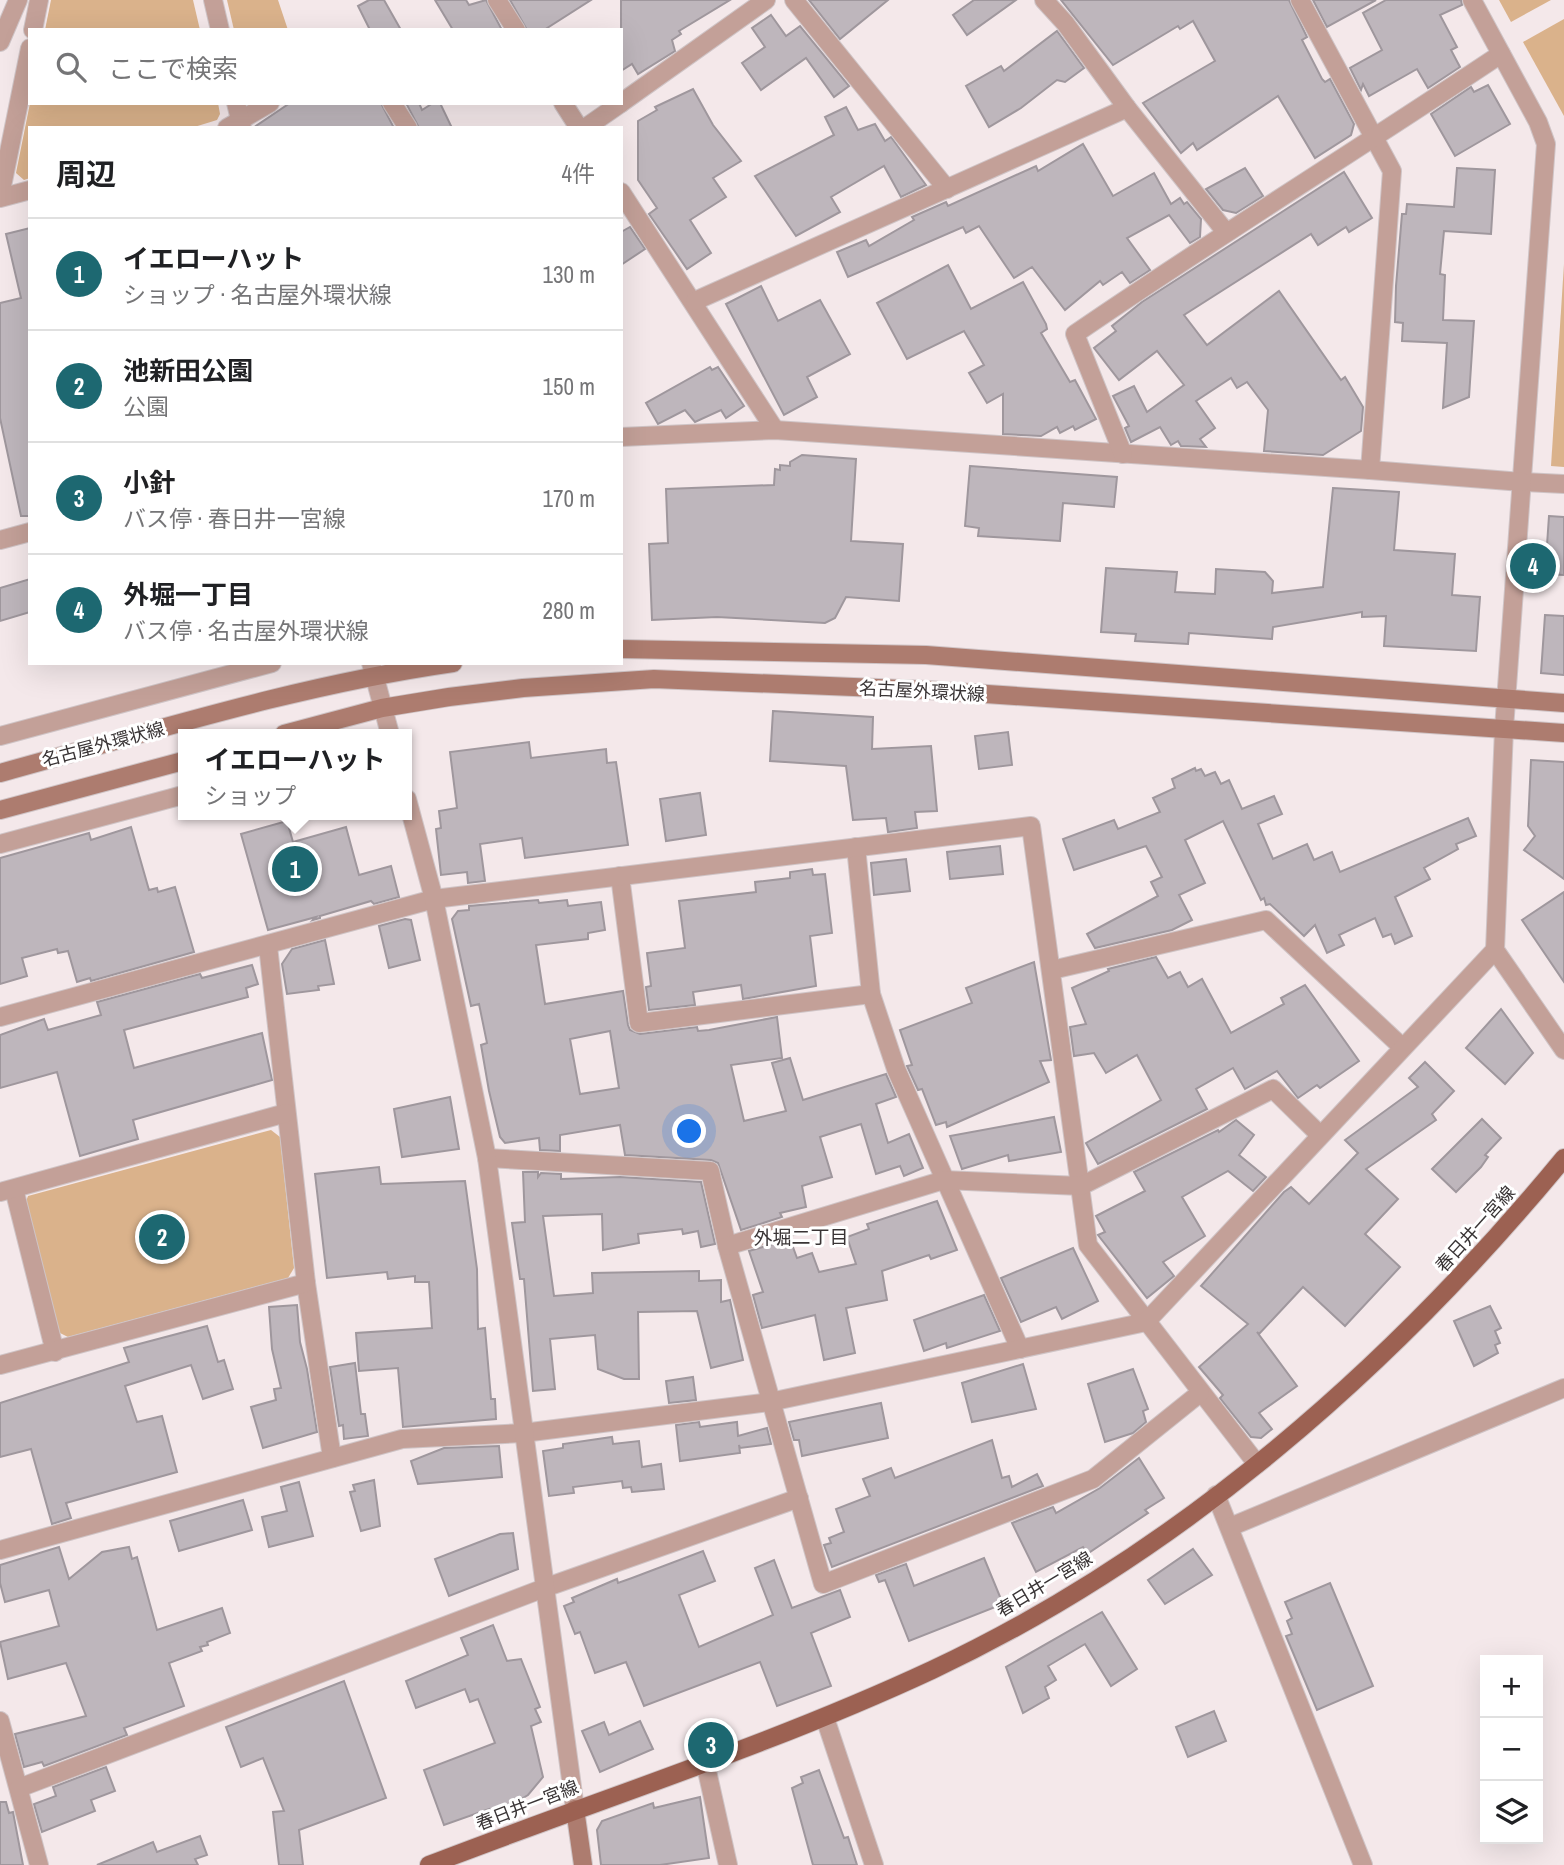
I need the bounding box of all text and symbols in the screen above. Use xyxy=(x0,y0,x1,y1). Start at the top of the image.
search box xyxy=(28,28,623,105)
icon: search xyxy=(52,48,90,86)
text: ここで検索 xyxy=(108,51,238,86)
text: 周辺 xyxy=(56,154,116,194)
text: 4件 xyxy=(562,158,595,189)
text: イエローハット xyxy=(123,241,304,276)
text: 1 xyxy=(74,259,84,290)
text: 130 m xyxy=(543,259,595,290)
text: ショップ · 名古屋外環状線 xyxy=(123,279,392,310)
text: 池新田公園 xyxy=(123,353,253,388)
text: 2 xyxy=(74,371,84,402)
text: 150 m xyxy=(543,371,595,402)
text: 公園 xyxy=(123,391,169,422)
text: 小針 xyxy=(123,465,175,500)
text: 3 xyxy=(74,483,84,514)
text: 170 m xyxy=(543,483,595,514)
text: バス停 · 春日井一宮線 xyxy=(123,503,346,534)
pin: 4 xyxy=(1510,540,1556,592)
text: 外堀一丁目 xyxy=(123,577,253,612)
text: 4 xyxy=(74,595,84,626)
text: 280 m xyxy=(543,595,595,626)
text: バス停 · 名古屋外環状線 xyxy=(123,615,369,646)
street label: 名古屋外環状線 xyxy=(858,675,986,707)
street label: 名古屋外環状線 xyxy=(39,716,167,772)
popup xyxy=(178,729,412,820)
text: イエローハット xyxy=(204,742,386,777)
text: ショップ xyxy=(204,780,296,811)
pin: 1 xyxy=(272,843,318,895)
your location xyxy=(672,1114,706,1148)
street label: 春日井一宮線 xyxy=(1430,1181,1520,1277)
pin: 2 xyxy=(139,1211,185,1263)
district label: 外堀二丁目 xyxy=(753,1224,849,1250)
street label: 春日井一宮線 xyxy=(991,1545,1097,1623)
map controls xyxy=(1480,1655,1543,1844)
button: + xyxy=(1480,1655,1543,1718)
button: − xyxy=(1480,1718,1543,1781)
pin: 3 xyxy=(688,1719,734,1771)
street label: 春日井一宮線 xyxy=(472,1774,582,1836)
button: layers xyxy=(1480,1781,1543,1844)

